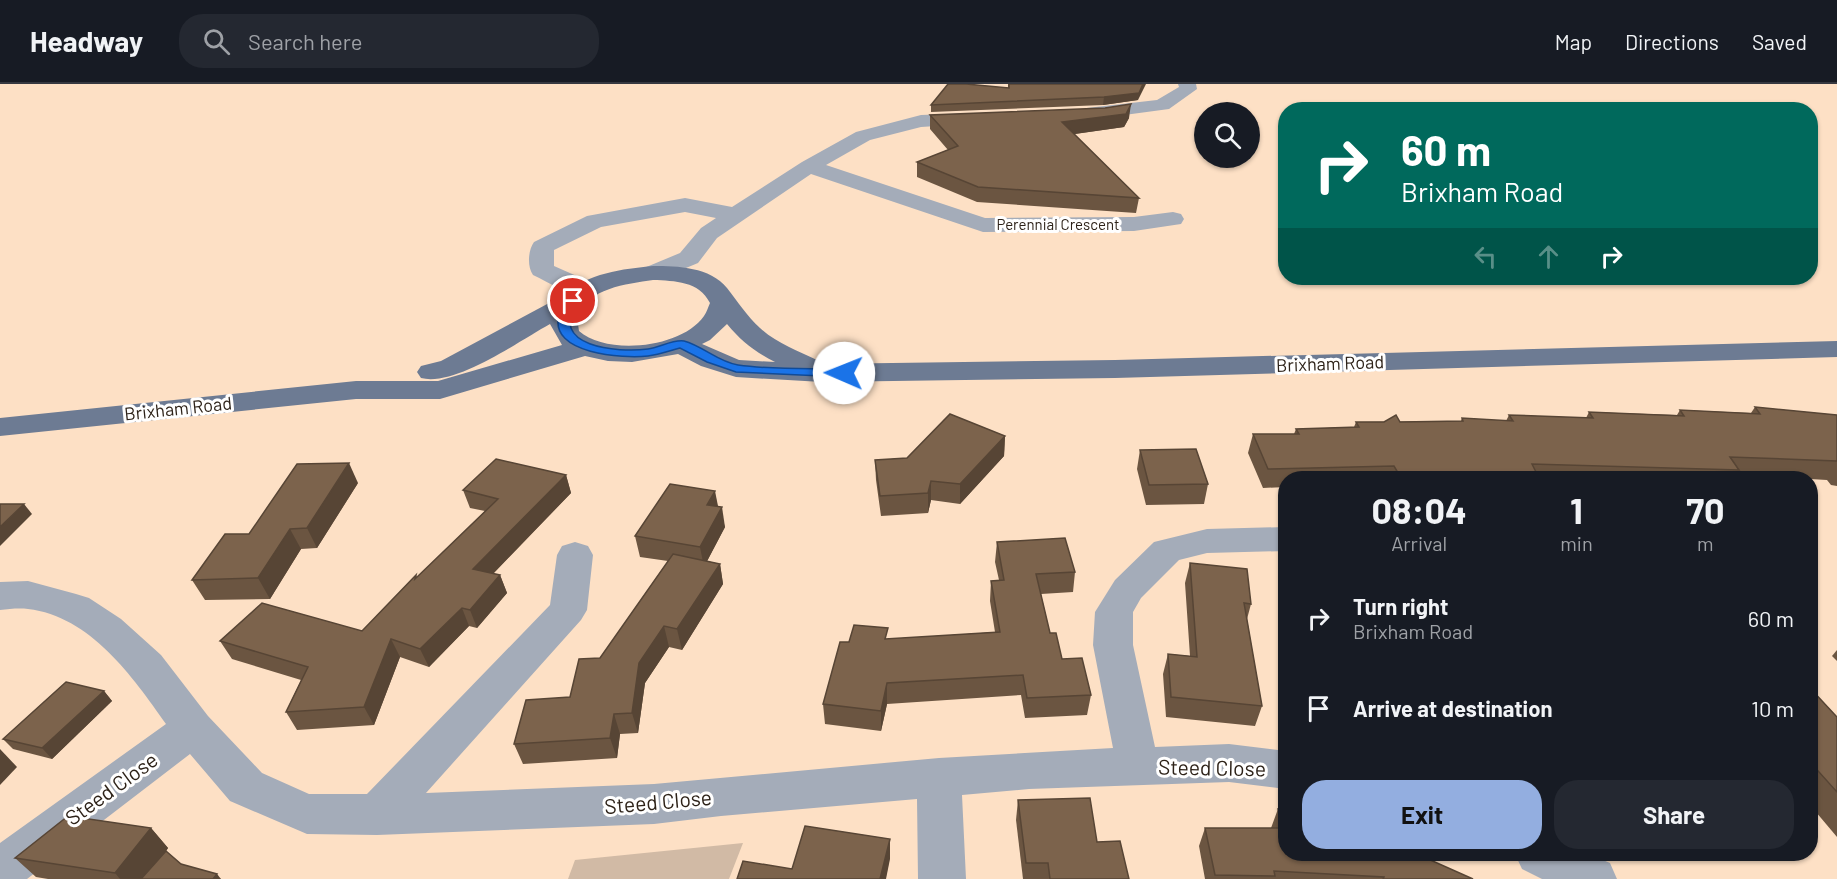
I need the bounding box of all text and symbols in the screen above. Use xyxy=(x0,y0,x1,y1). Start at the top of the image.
search box xyxy=(179,14,599,68)
text: Headway xyxy=(30,24,143,58)
icon: search xyxy=(200,25,233,58)
text: Search here xyxy=(248,28,362,54)
text: Map xyxy=(1555,29,1592,54)
text: Directions xyxy=(1625,29,1719,54)
text: Saved xyxy=(1752,29,1807,54)
map controls xyxy=(1194,102,1260,168)
button: search xyxy=(1194,102,1260,168)
text: 60 m xyxy=(1401,124,1491,174)
icon: right xyxy=(1302,126,1380,204)
text: Brixham Road xyxy=(1401,175,1563,207)
street label: Perennial Crescent xyxy=(997,215,1119,233)
icon: left xyxy=(1469,240,1502,273)
icon: ahead xyxy=(1532,240,1565,273)
icon: right xyxy=(1595,240,1628,273)
pin xyxy=(547,275,598,326)
icon: arrive xyxy=(556,284,589,317)
position arrow xyxy=(812,341,876,405)
street label: Brixham Road xyxy=(1276,350,1384,376)
street label: Brixham Road xyxy=(123,391,233,425)
text: 08:04 xyxy=(1371,488,1467,531)
text: 1 xyxy=(1570,488,1583,531)
text: 70 xyxy=(1686,488,1725,531)
text: Arrival xyxy=(1391,531,1447,555)
text: min xyxy=(1560,531,1593,555)
text: m xyxy=(1697,531,1714,555)
text: Turn right xyxy=(1353,593,1448,619)
icon: right xyxy=(1302,602,1335,635)
text: 60 m xyxy=(1748,605,1794,631)
text: Brixham Road xyxy=(1353,619,1473,643)
icon: arrive xyxy=(1302,692,1335,725)
text: Arrive at destination xyxy=(1353,695,1552,721)
text: 10 m xyxy=(1751,695,1794,721)
street label: Steed Close xyxy=(60,746,162,830)
street label: Steed Close xyxy=(1158,754,1266,780)
button: Exit xyxy=(1302,780,1542,849)
button: Share xyxy=(1554,780,1794,849)
street label: Steed Close xyxy=(603,784,713,818)

